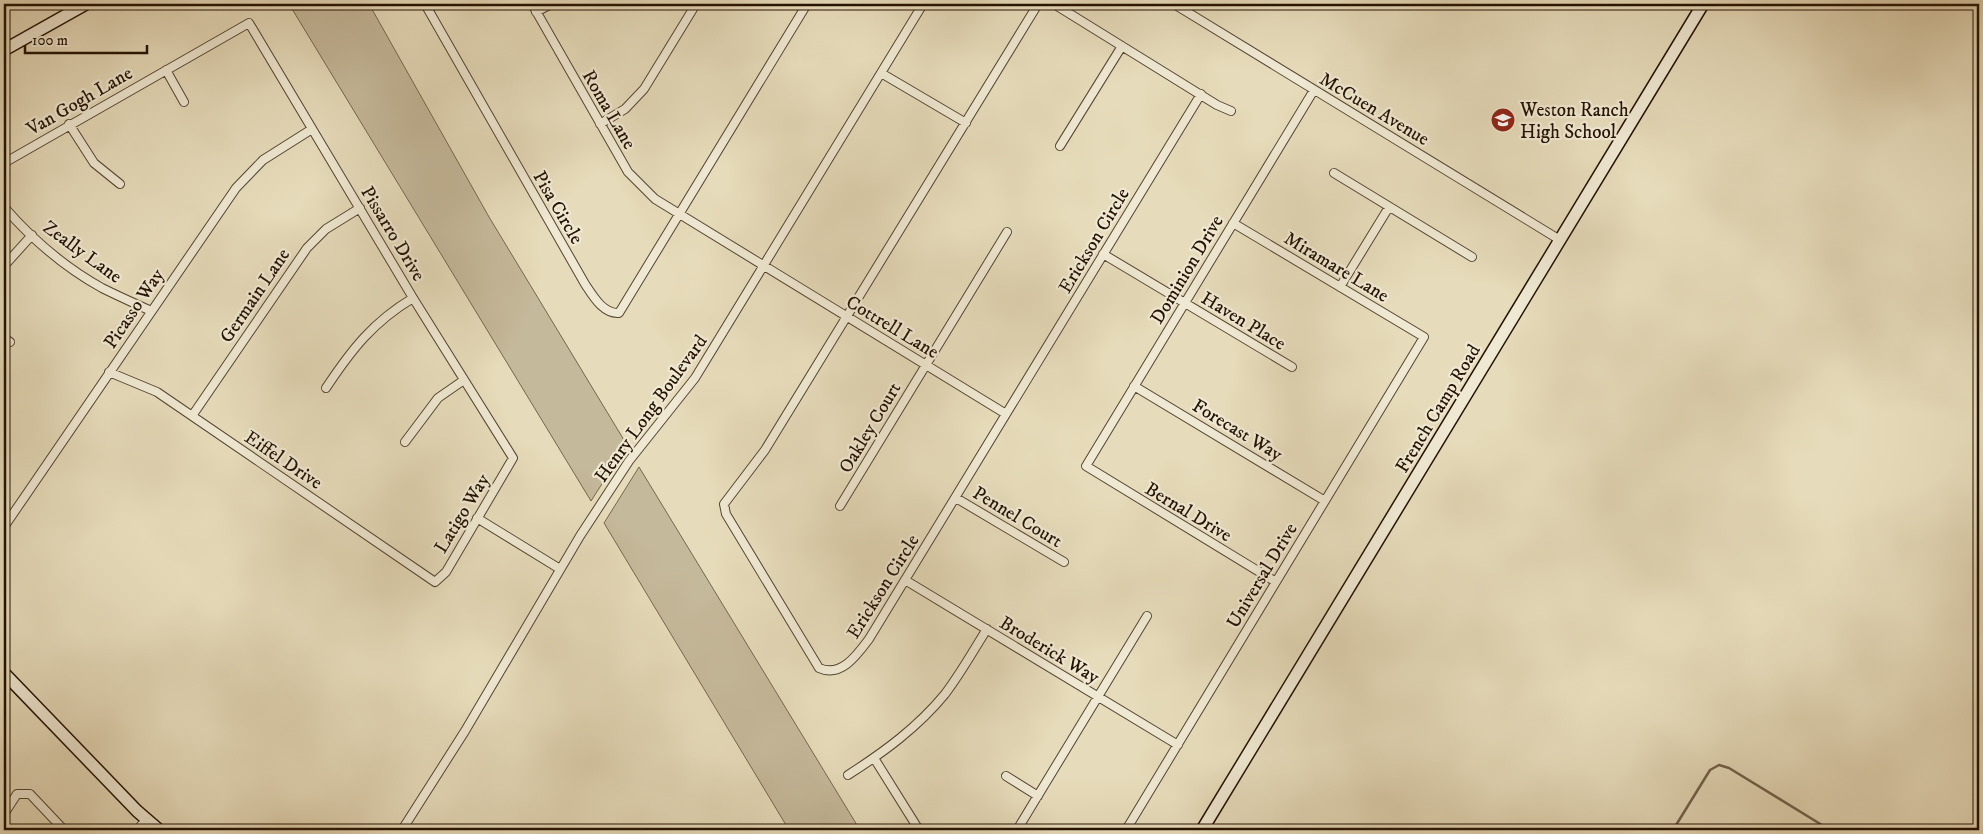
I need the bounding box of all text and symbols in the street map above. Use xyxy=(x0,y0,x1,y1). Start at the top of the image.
scale bar xyxy=(25,22,148,54)
text: 100 m xyxy=(32,31,68,50)
street label: Van Gogh Lane xyxy=(22,62,137,141)
street label: Roma Lane xyxy=(577,66,641,154)
street label: McCuen Avenue xyxy=(1315,68,1433,151)
place label: Weston Ranch High School xyxy=(1519,99,1629,144)
school or university icon: Weston Ranch High School xyxy=(1490,107,1516,133)
street label: Pisa Circle xyxy=(528,167,588,248)
street label: Pissarro Drive xyxy=(355,182,430,285)
street label: Erickson Circle xyxy=(1054,184,1135,298)
street label: Dominion Drive xyxy=(1146,211,1229,328)
street label: Zeally Lane xyxy=(38,216,126,289)
street label: Miramare Lane xyxy=(1280,227,1393,308)
street label: Germain Lane xyxy=(215,244,295,347)
street label: Picasso Way xyxy=(99,264,170,353)
street label: Haven Place xyxy=(1197,287,1290,356)
street label: Cottrell Lane xyxy=(842,291,943,364)
street label: Henry Long Boulevard xyxy=(590,330,713,487)
street label: French Camp Road xyxy=(1391,340,1486,477)
street label: Oakley Court xyxy=(834,378,906,477)
street label: Forecast Way xyxy=(1188,394,1287,467)
street label: Eiffel Drive xyxy=(240,426,327,495)
street label: Latigo Way xyxy=(430,469,495,558)
street label: Bernal Drive xyxy=(1141,477,1236,547)
street label: Pennel Court xyxy=(968,482,1066,553)
street label: Universal Drive xyxy=(1222,519,1303,633)
street label: Erickson Circle xyxy=(842,530,925,643)
street label: Broderick Way xyxy=(995,611,1104,690)

